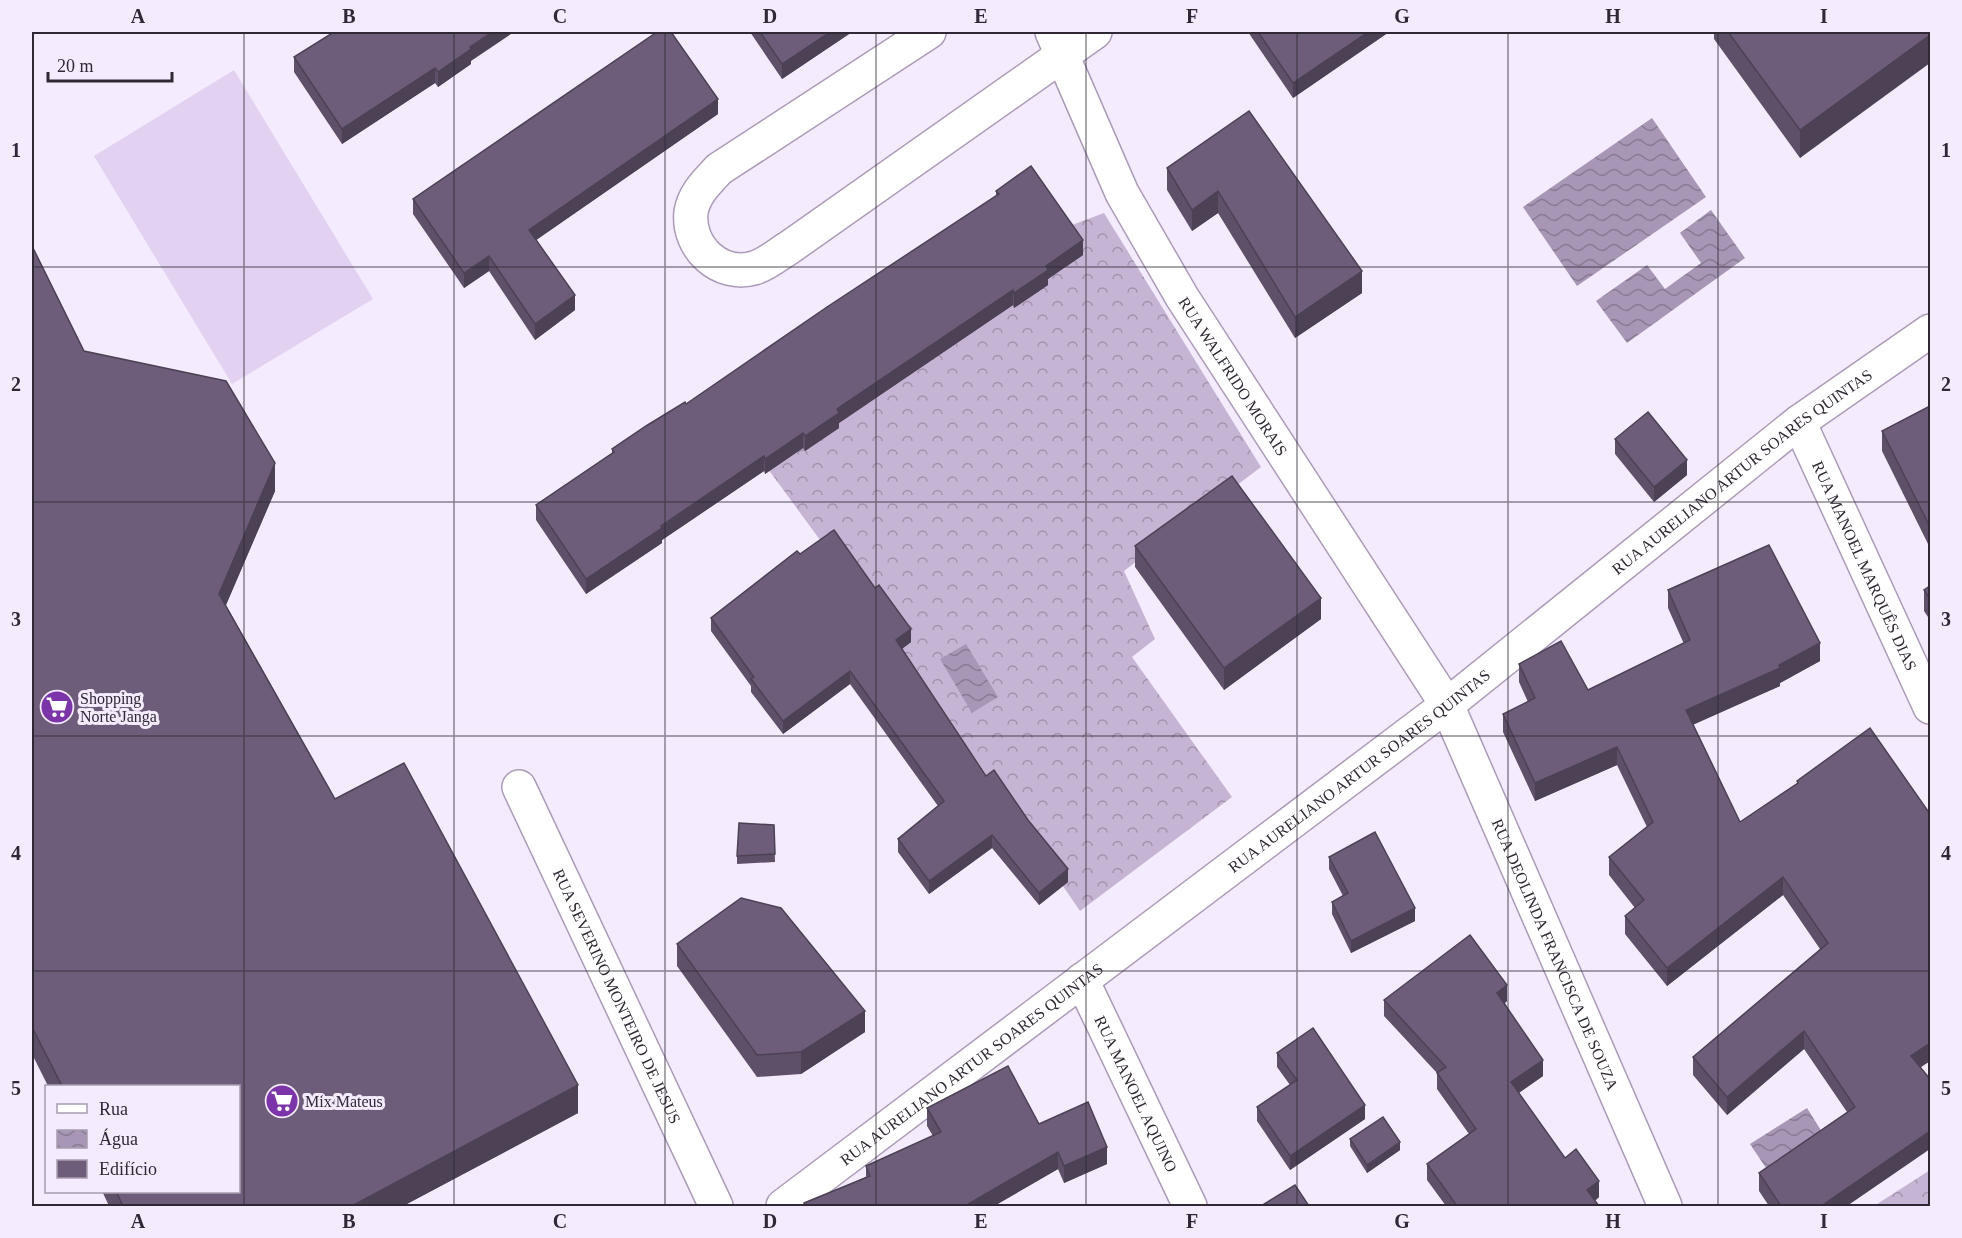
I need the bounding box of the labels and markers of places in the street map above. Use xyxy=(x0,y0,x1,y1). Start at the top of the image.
supermarket icon: Shopping Norte Janga xyxy=(39,689,75,725)
place label: Shopping Norte Janga xyxy=(80,690,157,726)
supermarket icon: Mix Mateus xyxy=(264,1083,300,1119)
place label: Mix Mateus xyxy=(305,1093,383,1110)

